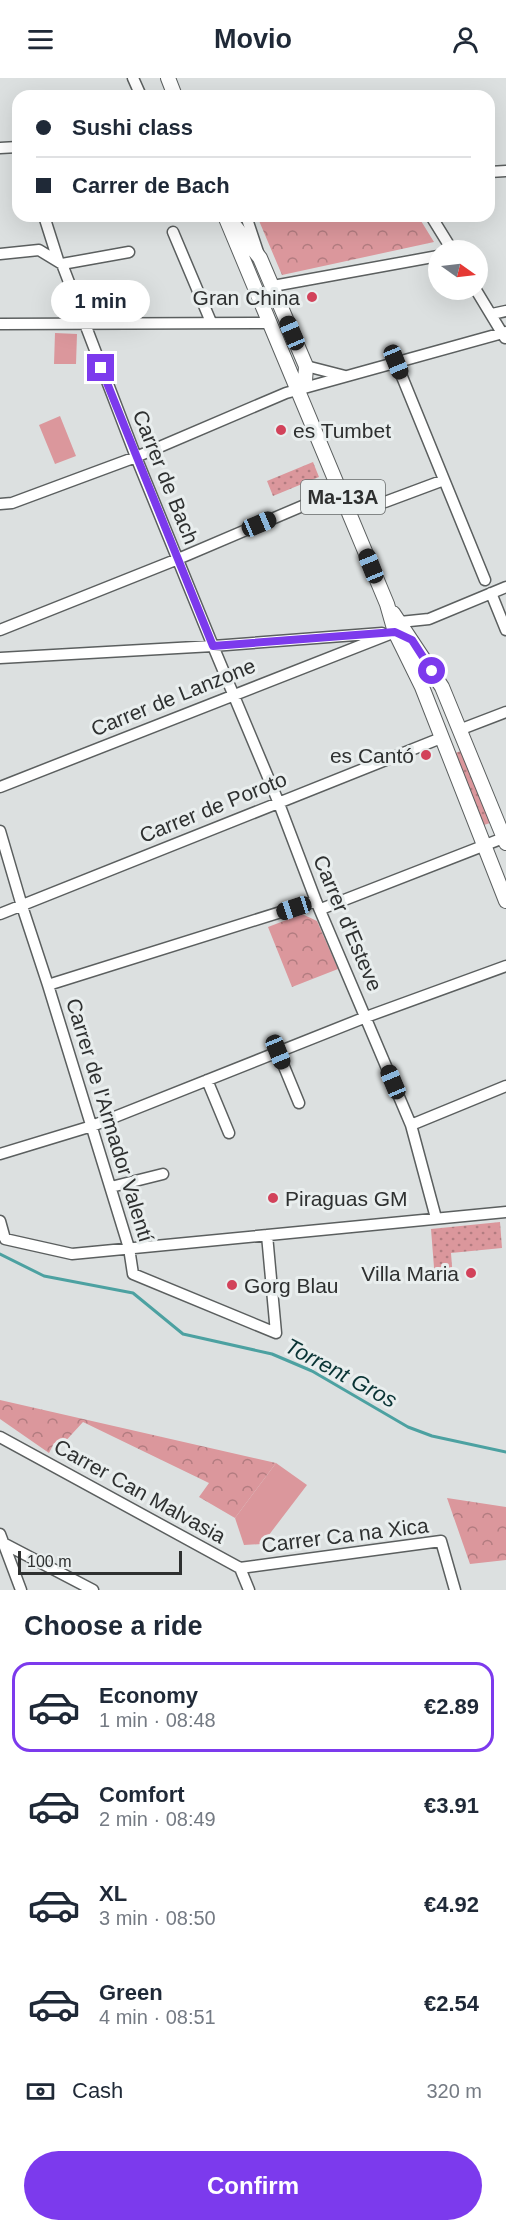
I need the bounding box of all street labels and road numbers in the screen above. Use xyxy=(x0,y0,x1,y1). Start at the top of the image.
street label: Carrer de Bach xyxy=(129,407,203,547)
road number: Ma-13A xyxy=(301,480,385,514)
street label: Carrer de Lanzone xyxy=(88,654,258,740)
street label: Carrer de Poroto xyxy=(136,767,290,847)
street label: Carrer d'Esteve xyxy=(309,852,387,994)
street label: Carrer de l'Armador Valentí xyxy=(62,995,158,1245)
street label: Carrer Can Malvasia xyxy=(50,1434,230,1548)
street label: Carrer Ca na Xica xyxy=(260,1513,430,1557)

